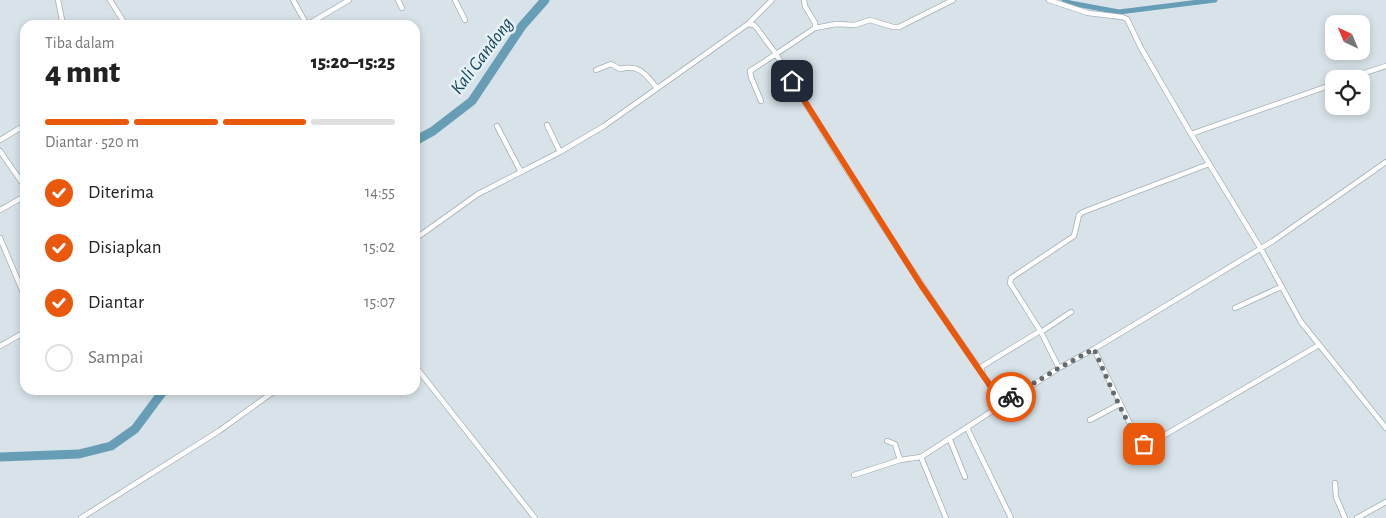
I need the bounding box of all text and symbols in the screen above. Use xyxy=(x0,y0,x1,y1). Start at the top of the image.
water label: Kali Gandong xyxy=(447,14,517,98)
north arrow xyxy=(1325,15,1370,60)
map controls xyxy=(1325,15,1370,115)
text: Tiba dalam xyxy=(45,35,115,51)
text: 15:20–15:25 xyxy=(311,53,395,72)
text: 4 mnt xyxy=(45,56,120,88)
pin xyxy=(771,60,813,102)
icon: home xyxy=(778,67,806,95)
button: locate xyxy=(1325,70,1370,115)
text: Diantar · 520 m xyxy=(45,134,139,150)
icon: check xyxy=(45,179,73,207)
text: Diterima xyxy=(88,183,154,202)
text: 14:55 xyxy=(365,184,395,200)
icon: check xyxy=(45,234,73,262)
text: Disiapkan xyxy=(88,238,162,257)
text: 15:02 xyxy=(363,239,395,255)
icon: check xyxy=(45,289,73,317)
text: Diantar xyxy=(88,293,144,312)
text: 15:07 xyxy=(364,294,395,310)
text: Sampai xyxy=(88,348,143,367)
courier xyxy=(986,372,1036,422)
icon: bike xyxy=(997,383,1025,411)
pin xyxy=(1123,423,1165,465)
icon: bag xyxy=(1130,430,1158,458)

